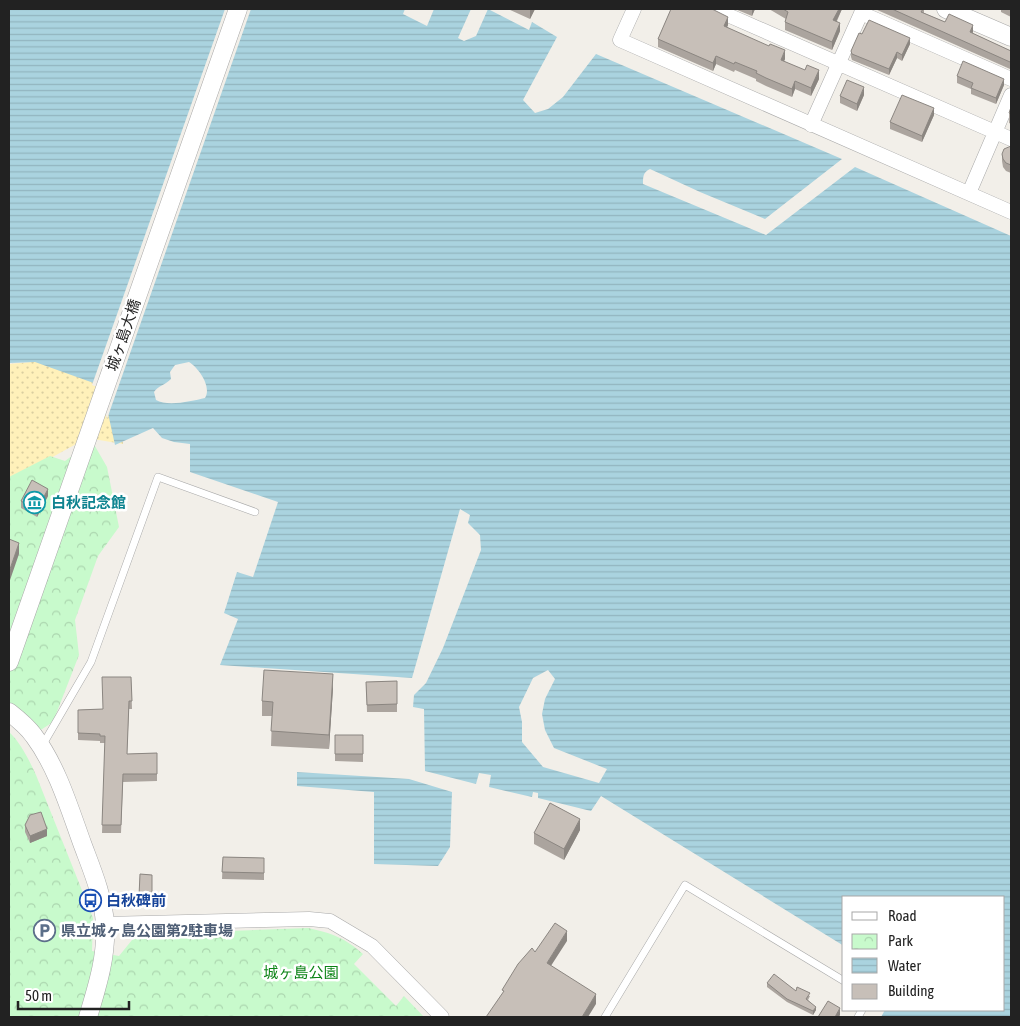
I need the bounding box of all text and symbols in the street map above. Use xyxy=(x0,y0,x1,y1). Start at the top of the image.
street label: 城ヶ島大橋 xyxy=(103,297,143,373)
museum icon: 白秋記念館 xyxy=(23,490,47,514)
place label: 白秋記念館 xyxy=(51,494,126,511)
bus stop icon: 白秋碑前 xyxy=(78,888,102,912)
place label: 白秋碑前 xyxy=(106,892,166,909)
legend xyxy=(842,896,1005,1011)
text: Road xyxy=(888,907,917,924)
parking icon: 県立城ヶ島公園第2駐車場 xyxy=(33,918,57,942)
place label: 県立城ヶ島公園第2駐車場 xyxy=(61,922,233,939)
text: Park xyxy=(888,932,913,949)
text: Water xyxy=(888,957,921,974)
park label: 城ヶ島公園 xyxy=(263,964,339,981)
scale bar xyxy=(18,978,129,1010)
text: Building xyxy=(888,982,934,999)
text: 50 m xyxy=(25,987,52,1004)

